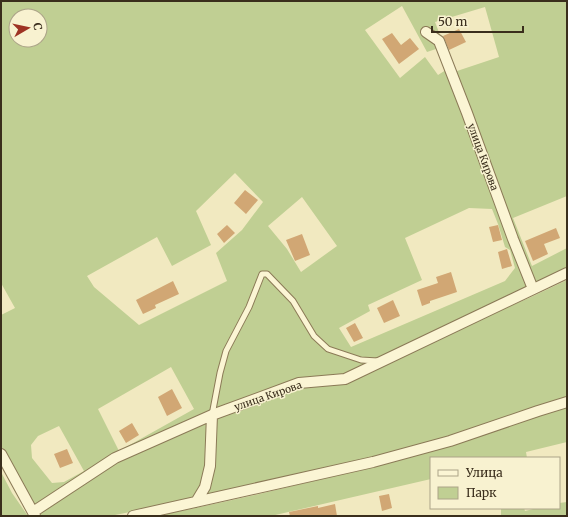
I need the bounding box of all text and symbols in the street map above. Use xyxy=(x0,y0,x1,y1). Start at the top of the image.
north arrow xyxy=(8,8,48,48)
scale bar xyxy=(432,8,523,34)
text: 50 m xyxy=(438,14,467,29)
text: С xyxy=(30,22,45,31)
street label: улица Кирова xyxy=(465,122,501,193)
street label: улица Кирова xyxy=(233,378,304,414)
legend xyxy=(430,457,560,509)
text: Улица xyxy=(465,465,503,480)
text: Парк xyxy=(466,485,497,500)

